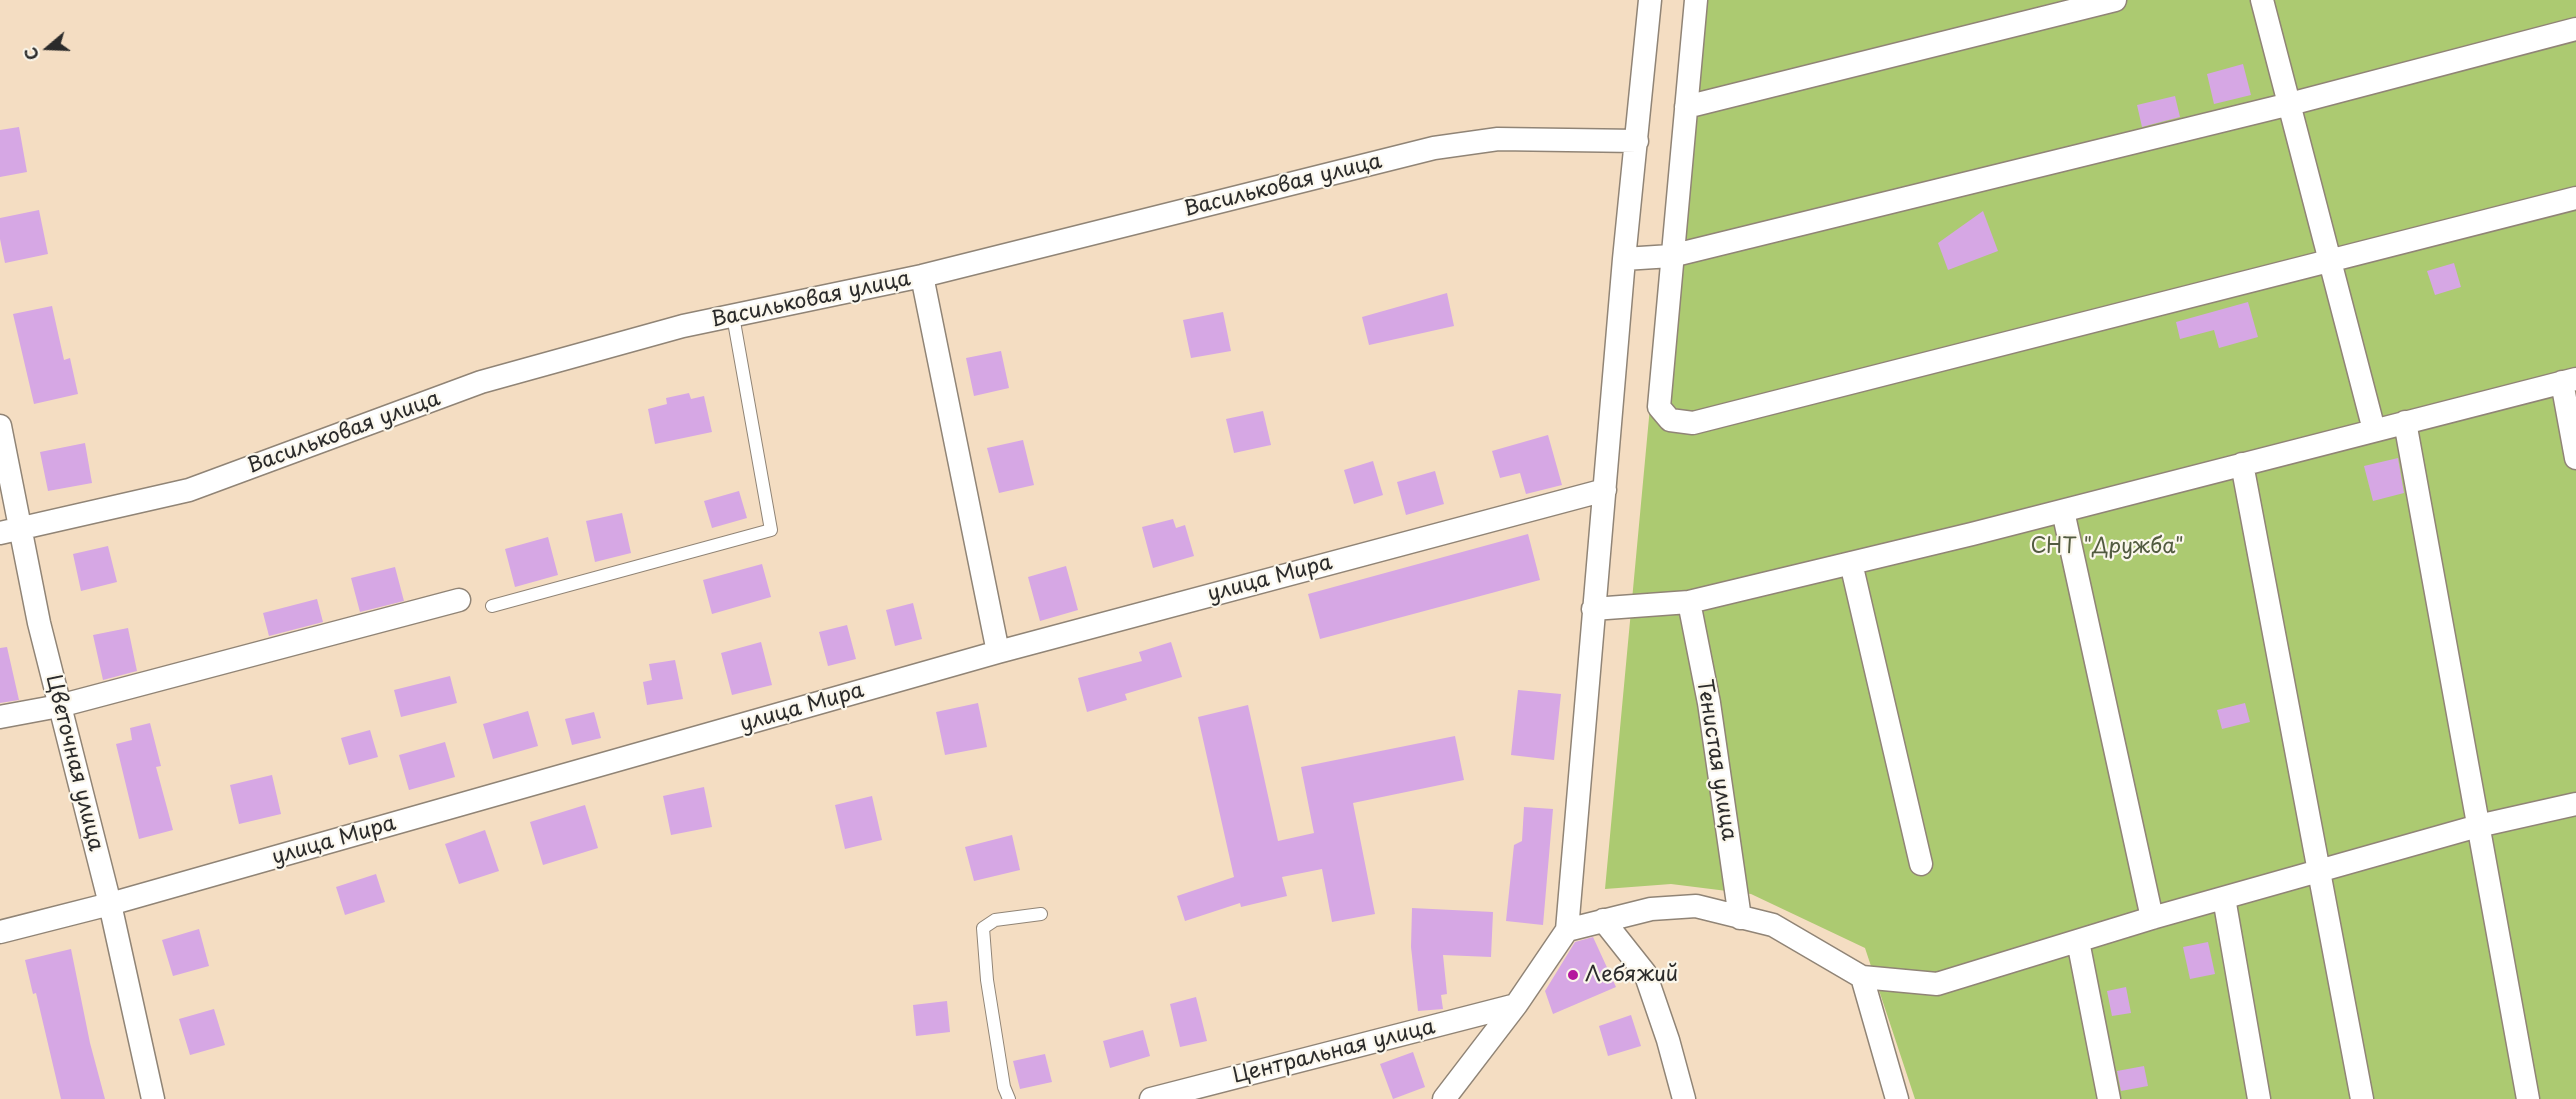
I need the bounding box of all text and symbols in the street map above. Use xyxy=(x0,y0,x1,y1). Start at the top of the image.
north arrow xyxy=(18,18,78,78)
text: С xyxy=(18,44,44,63)
street label: Васильковая улица xyxy=(1181,149,1385,223)
street label: Васильковая улица xyxy=(709,267,913,333)
street label: Васильковая улица xyxy=(244,386,444,480)
park label: СНТ "Дружба" xyxy=(2030,534,2184,560)
street label: улица Мира xyxy=(1205,550,1335,608)
street label: Цветочная улица xyxy=(40,672,108,854)
street label: улица Мира xyxy=(737,678,867,738)
street label: Тенистая улица xyxy=(1691,678,1741,842)
street label: улица Мира xyxy=(269,811,399,871)
place label: Лебяжий xyxy=(1585,962,1678,988)
marker: Лебяжий xyxy=(1566,968,1580,982)
street label: Центральная улица xyxy=(1230,1015,1438,1089)

